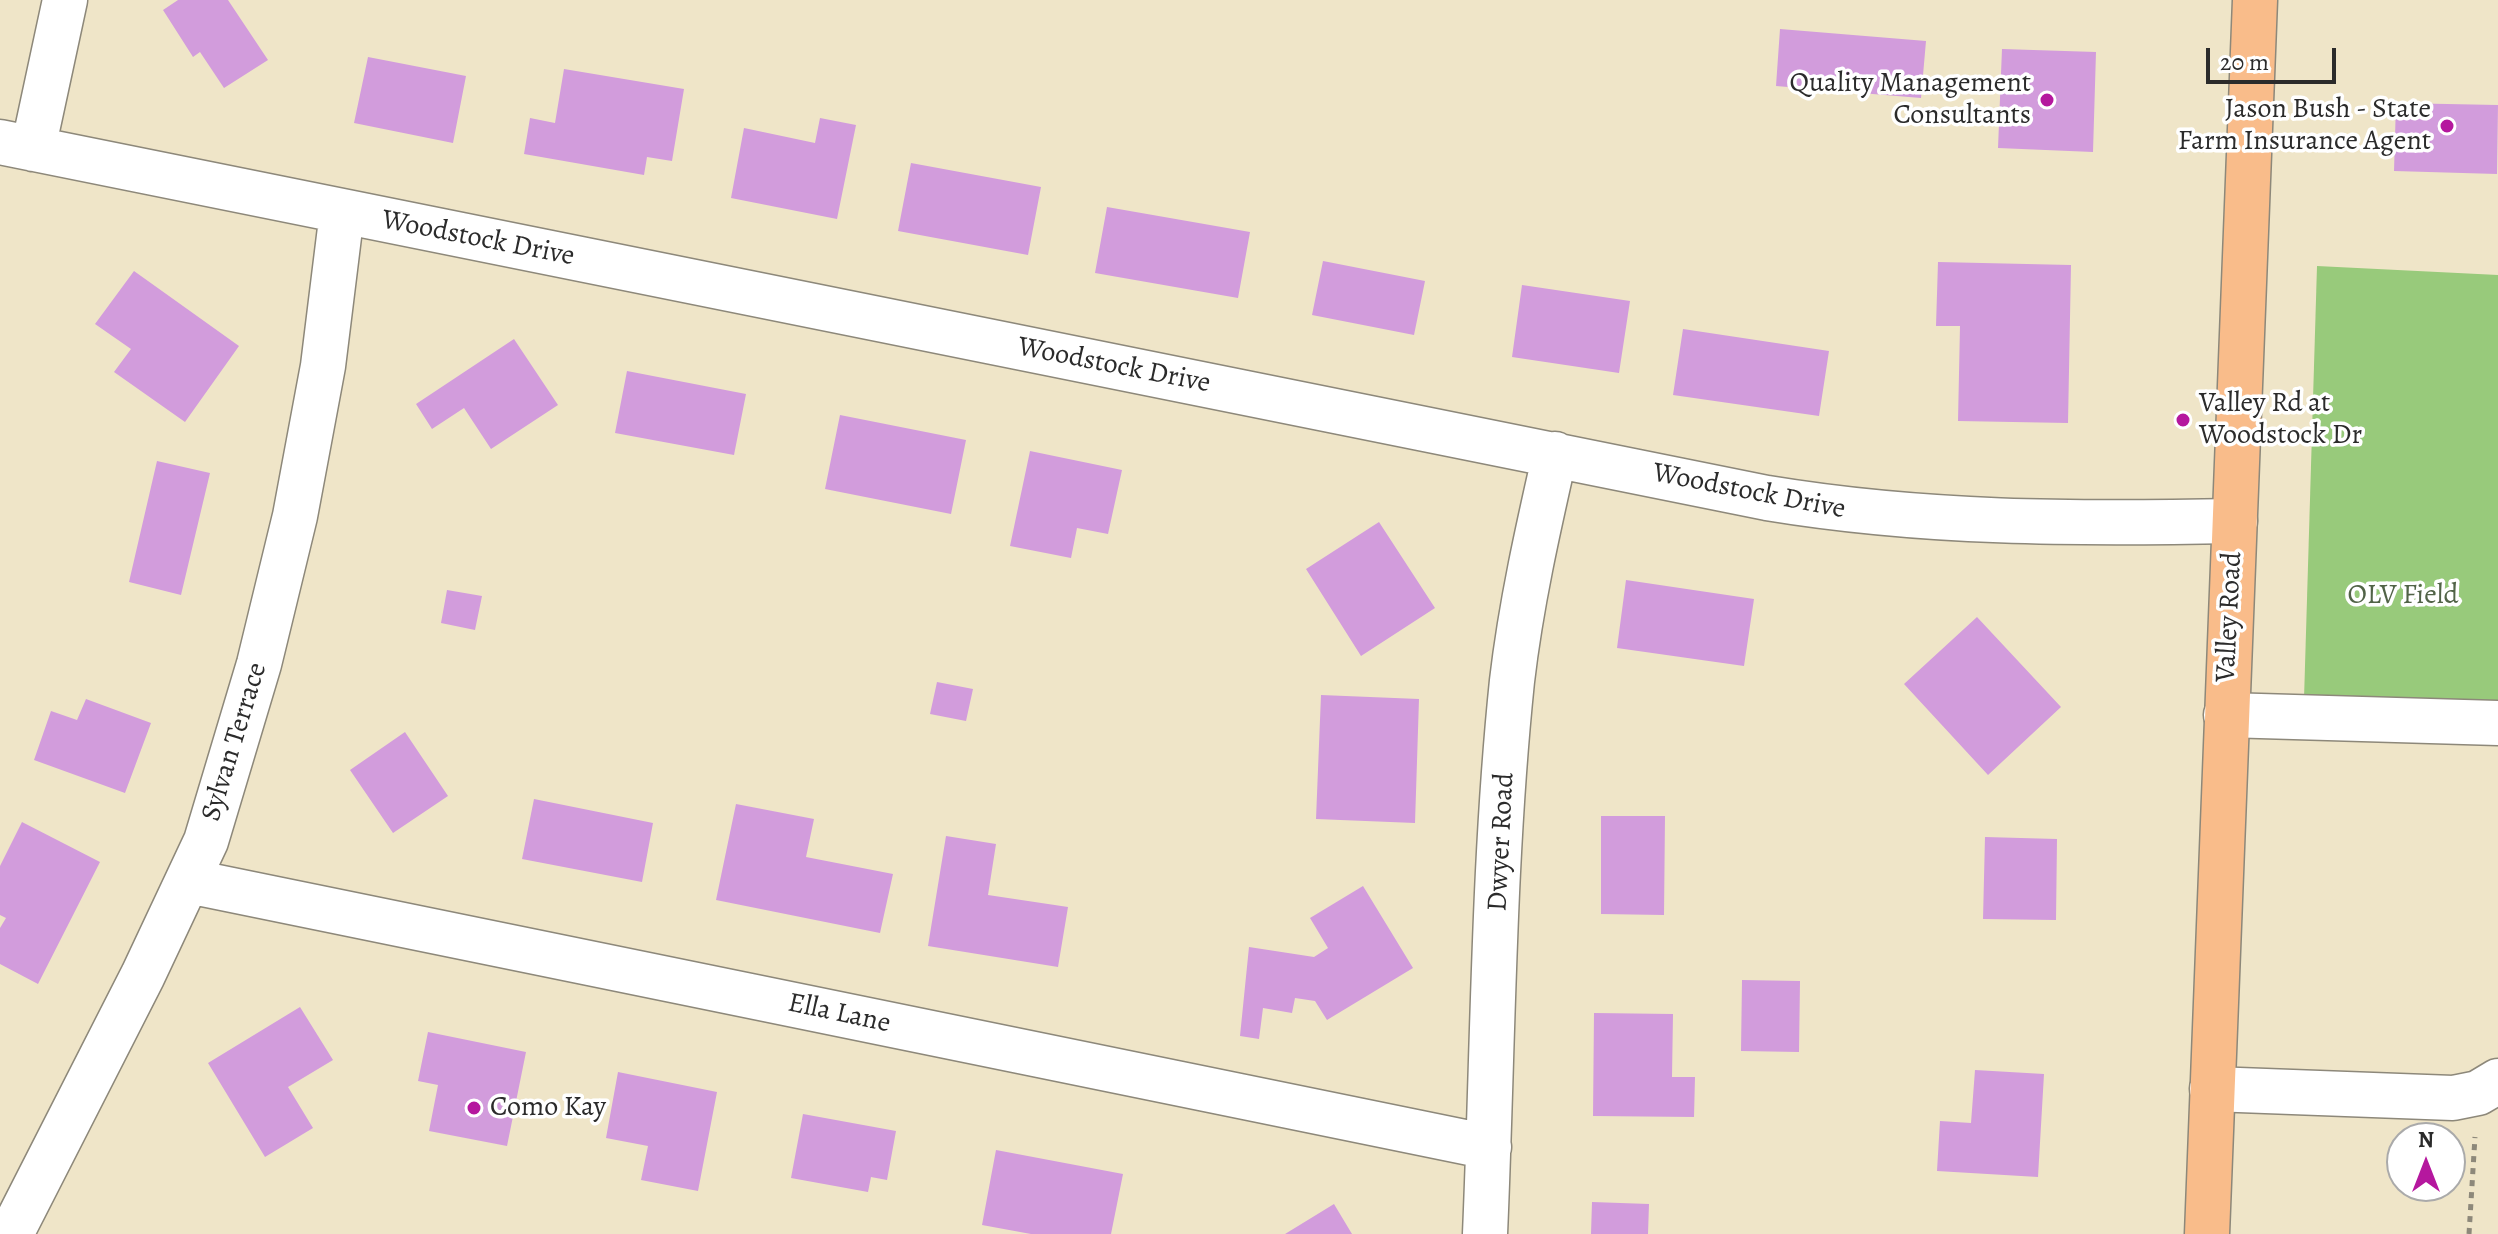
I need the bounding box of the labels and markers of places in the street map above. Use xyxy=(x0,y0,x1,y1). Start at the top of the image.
place label: Quality Management Consultants xyxy=(1789,67,2031,133)
marker: Quality Management Consultants xyxy=(2038,91,2056,109)
place label: Jason Bush - State Farm Insurance Agent xyxy=(2178,93,2431,159)
marker: Jason Bush - State Farm Insurance Agent xyxy=(2438,117,2456,135)
place label: Valley Rd at Woodstock Dr xyxy=(2199,387,2362,453)
marker: Valley Rd at Woodstock Dr xyxy=(2174,411,2192,429)
place label: Como Kay xyxy=(490,1091,606,1125)
marker: Como Kay xyxy=(465,1099,483,1117)

